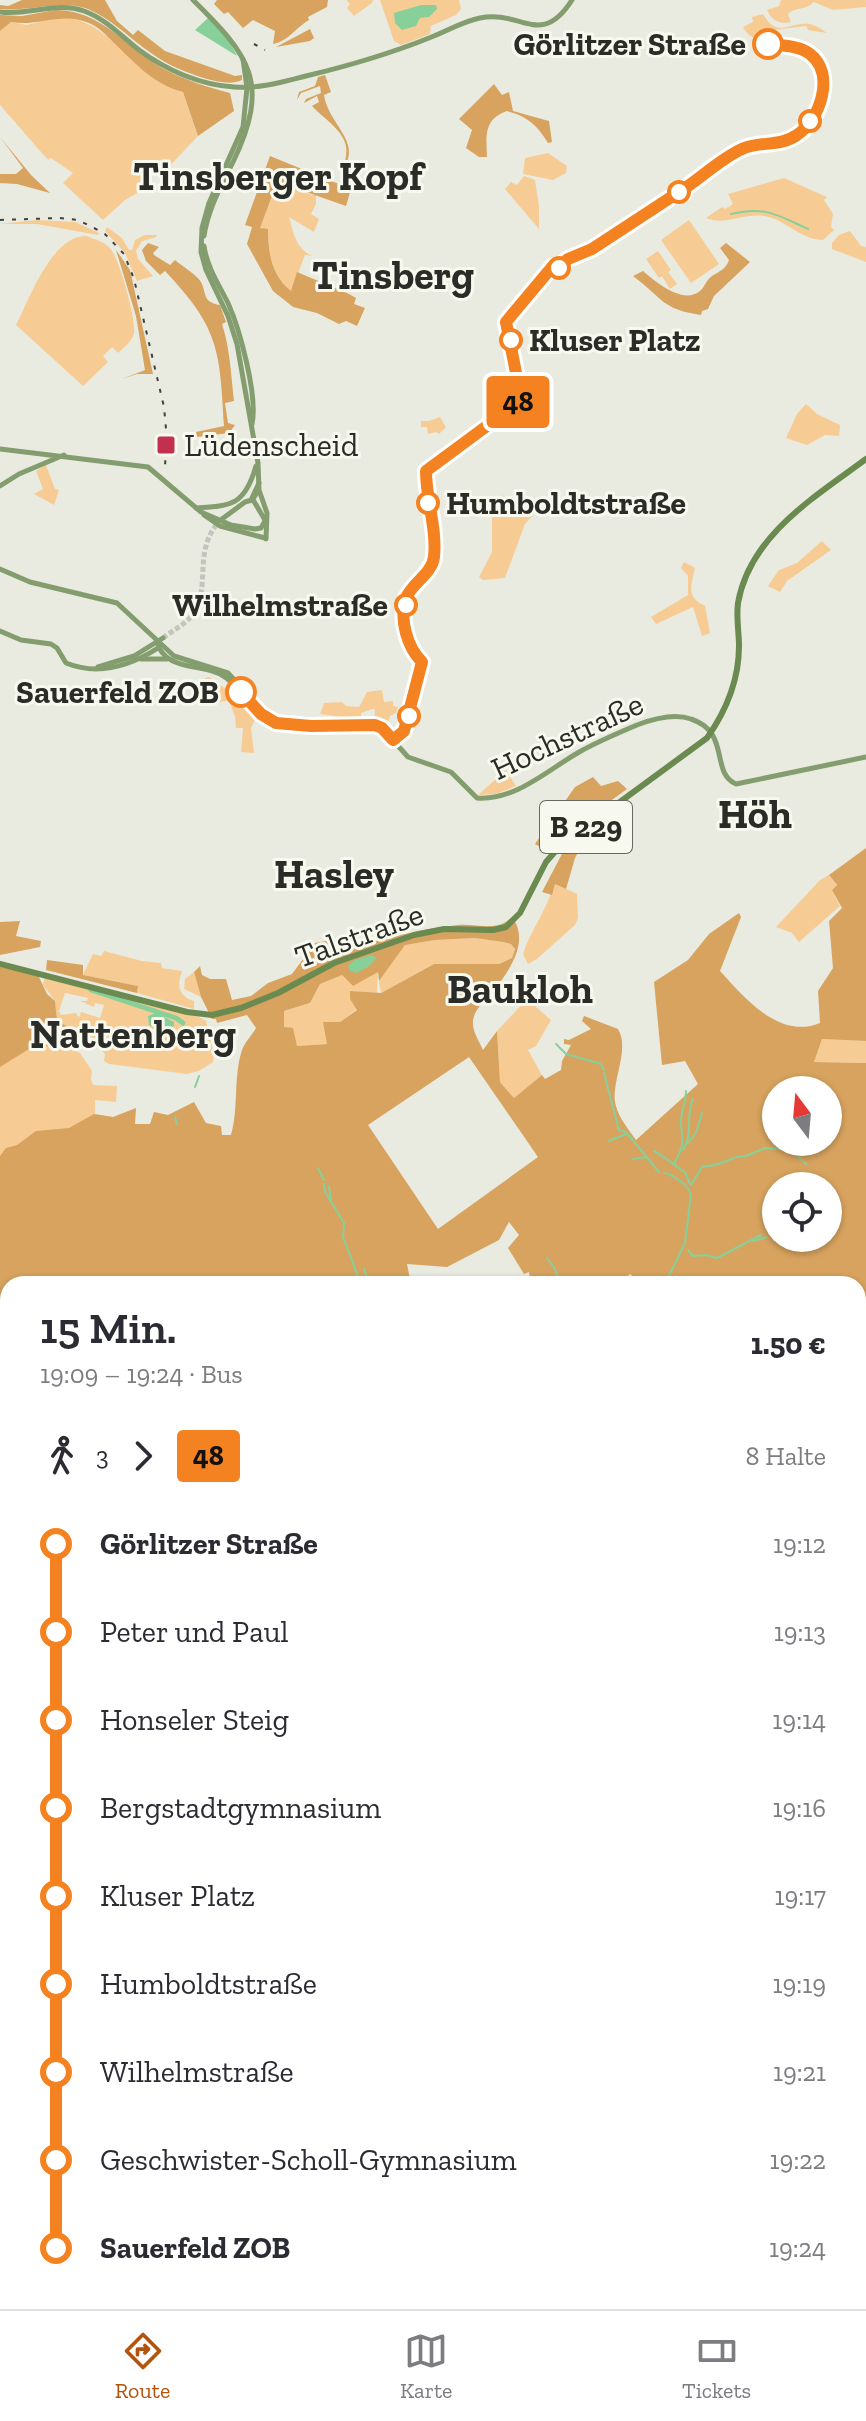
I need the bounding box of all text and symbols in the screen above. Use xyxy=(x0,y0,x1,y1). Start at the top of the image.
place label: Görlitzer Straße xyxy=(514,25,746,63)
marker: Görlitzer Straße xyxy=(753,29,783,59)
unlabelled marker xyxy=(799,110,821,132)
district label: Tinsberger Kopf xyxy=(133,152,426,200)
unlabelled marker xyxy=(668,181,690,203)
district label: Tinsberg xyxy=(312,251,474,299)
unlabelled marker xyxy=(548,257,570,279)
place label: Kluser Platz xyxy=(529,321,701,359)
marker: Kluser Platz xyxy=(500,329,522,351)
line badge: 48 xyxy=(482,376,554,428)
text: 48 xyxy=(502,385,534,418)
place label: Lüdenscheid xyxy=(184,426,359,464)
marker: Lüdenscheid xyxy=(155,434,177,456)
place label: Humboldtstraße xyxy=(446,484,686,522)
marker: Humboldtstraße xyxy=(417,492,439,514)
place label: Wilhelmstraße xyxy=(172,586,388,624)
marker: Wilhelmstraße xyxy=(395,594,417,616)
place label: Sauerfeld ZOB xyxy=(16,673,219,711)
marker: Sauerfeld ZOB xyxy=(226,677,256,707)
street label: Hochstraße xyxy=(485,684,649,788)
unlabelled marker xyxy=(398,705,420,727)
district label: Höh xyxy=(718,790,792,838)
road number: B 229 xyxy=(540,801,632,853)
district label: Hasley xyxy=(274,850,394,898)
street label: Talstraße xyxy=(290,894,428,976)
district label: Baukloh xyxy=(447,965,593,1013)
district label: Nattenberg xyxy=(30,1010,236,1058)
north arrow xyxy=(762,1076,842,1156)
map controls xyxy=(762,1076,842,1252)
button: locate xyxy=(762,1172,842,1252)
text: 15 Min. xyxy=(40,1301,177,1354)
text: 1.50 € xyxy=(751,1326,826,1362)
text: 19:09 – 19:24 · Bus xyxy=(40,1358,243,1390)
icon: walk xyxy=(40,1434,84,1478)
icon: forward xyxy=(121,1434,165,1478)
text: 48 xyxy=(193,1439,224,1472)
text: 3 xyxy=(96,1440,109,1472)
text: 8 Halte xyxy=(745,1440,826,1472)
text: Görlitzer Straße xyxy=(100,1526,318,1562)
text: 19:12 xyxy=(773,1528,826,1560)
text: Peter und Paul xyxy=(100,1614,288,1650)
text: 19:13 xyxy=(774,1616,826,1648)
text: Honseler Steig xyxy=(100,1702,289,1738)
text: 19:14 xyxy=(772,1704,826,1736)
text: Bergstadtgymnasium xyxy=(100,1790,381,1826)
text: 19:16 xyxy=(773,1792,826,1824)
text: Kluser Platz xyxy=(100,1878,255,1914)
text: 19:17 xyxy=(775,1880,826,1912)
text: Humboldtstraße xyxy=(100,1966,317,2002)
text: 19:19 xyxy=(773,1968,826,2000)
text: Wilhelmstraße xyxy=(100,2054,294,2090)
text: 19:21 xyxy=(773,2056,826,2088)
text: Geschwister-Scholl-Gymnasium xyxy=(100,2142,517,2178)
text: 19:22 xyxy=(770,2144,826,2176)
text: Sauerfeld ZOB xyxy=(100,2230,290,2266)
text: 19:24 xyxy=(769,2232,826,2264)
tab: Route xyxy=(115,2329,170,2404)
tab: Karte xyxy=(400,2329,452,2404)
tab: Tickets xyxy=(682,2329,751,2404)

